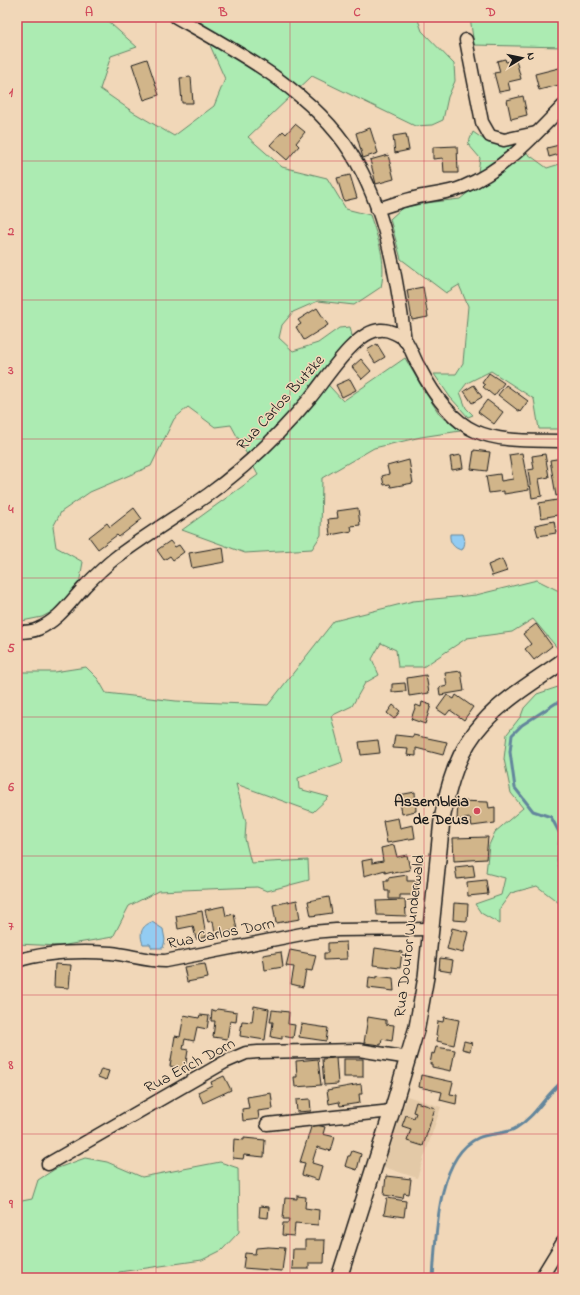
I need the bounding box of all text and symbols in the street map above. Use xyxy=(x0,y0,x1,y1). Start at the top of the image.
text: A xyxy=(85,3,93,22)
text: B xyxy=(218,3,228,22)
text: C xyxy=(353,3,361,22)
text: D xyxy=(485,3,496,22)
north arrow xyxy=(502,38,542,78)
text: N xyxy=(522,51,539,61)
text: 1 xyxy=(9,83,14,102)
text: 2 xyxy=(7,222,15,241)
street label: Rua Carlos Butzke xyxy=(231,349,331,456)
text: 3 xyxy=(7,361,14,380)
text: 4 xyxy=(7,500,14,519)
text: 5 xyxy=(7,639,15,658)
text: 6 xyxy=(7,778,14,797)
place label: Assembleia de Deus xyxy=(394,790,469,832)
marker: Assembleia de Deus xyxy=(472,806,482,816)
street label: Rua Doutor Wunderwald xyxy=(388,853,432,1019)
street label: Rua Carlos Dorn xyxy=(165,912,277,956)
text: 7 xyxy=(8,917,14,936)
street label: Rua Erich Dorn xyxy=(140,1032,240,1100)
text: 8 xyxy=(8,1056,14,1075)
text: 9 xyxy=(8,1195,14,1214)

